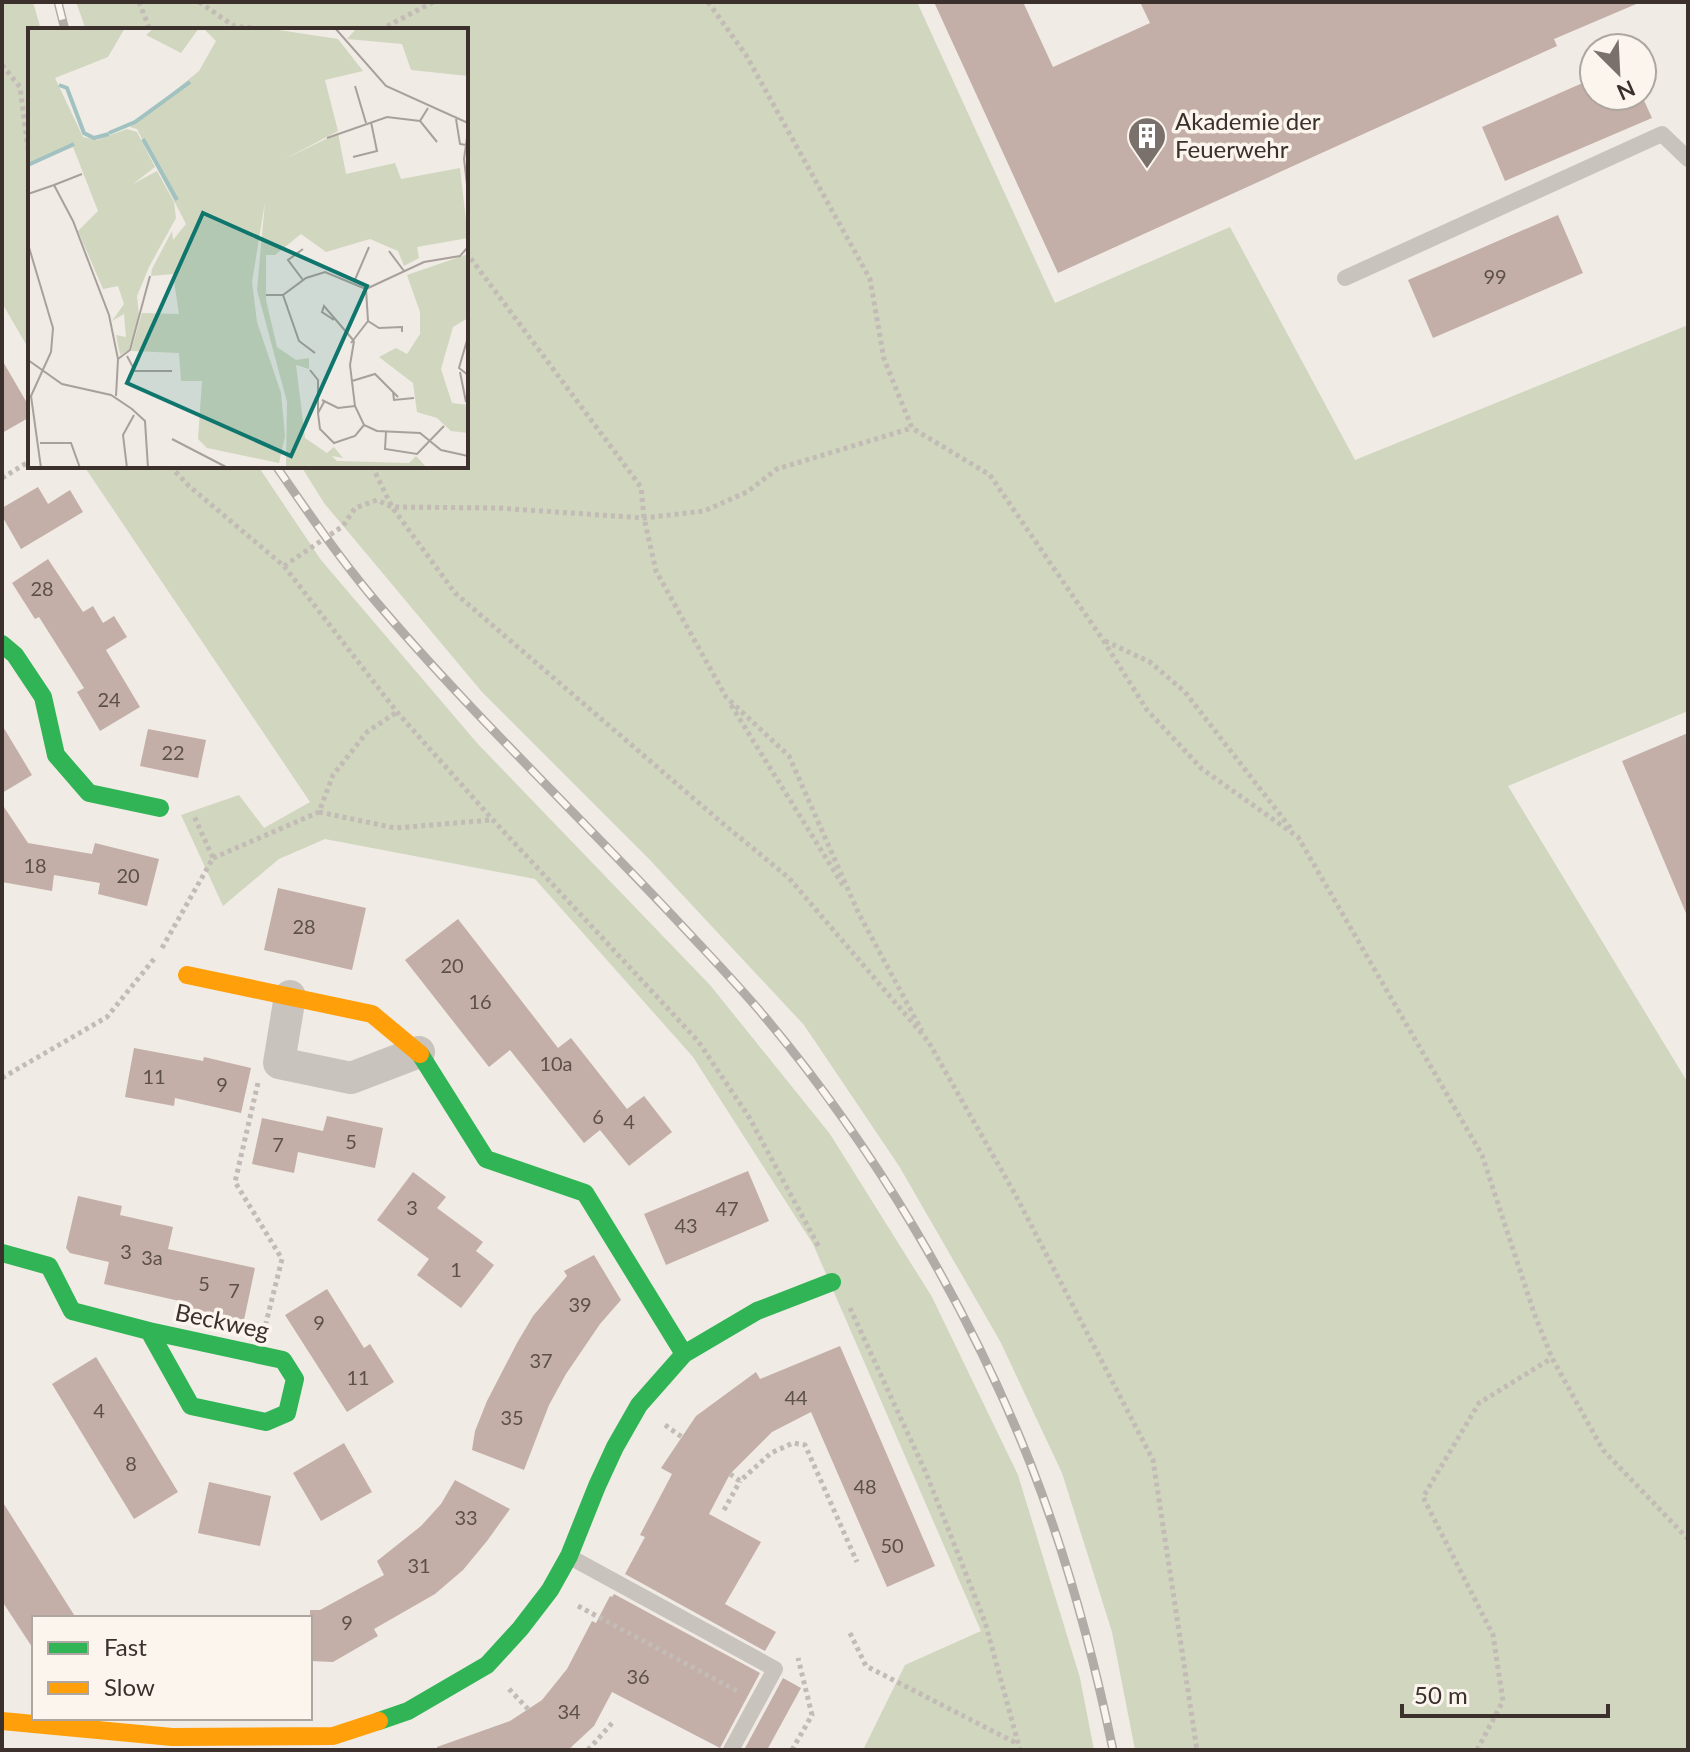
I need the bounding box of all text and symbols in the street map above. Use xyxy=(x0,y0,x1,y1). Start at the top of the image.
inset map xyxy=(28,28,468,468)
north arrow xyxy=(1578,32,1658,112)
text: N xyxy=(1613,75,1640,107)
place label: Akademie der Feuerwehr xyxy=(1175,106,1321,163)
building icon: Akademie der Feuerwehr xyxy=(1126,115,1168,170)
house number: 99 xyxy=(1483,264,1507,288)
house number: 28 xyxy=(30,576,54,600)
house number: 24 xyxy=(97,687,121,711)
house number: 22 xyxy=(161,740,185,764)
house number: 18 xyxy=(23,853,47,877)
house number: 20 xyxy=(116,863,140,887)
house number: 28 xyxy=(292,914,316,938)
house number: 20 xyxy=(440,953,464,977)
house number: 16 xyxy=(468,989,492,1013)
house number: 10a xyxy=(539,1051,573,1075)
house number: 11 xyxy=(142,1064,166,1088)
house number: 9 xyxy=(216,1072,228,1096)
house number: 6 xyxy=(592,1104,604,1128)
house number: 4 xyxy=(623,1109,635,1133)
house number: 5 xyxy=(345,1129,357,1153)
house number: 7 xyxy=(272,1132,284,1156)
house number: 3 xyxy=(406,1195,418,1219)
house number: 47 xyxy=(715,1196,739,1220)
house number: 43 xyxy=(674,1213,698,1237)
house number: 3 xyxy=(120,1239,132,1263)
house number: 3a xyxy=(141,1245,163,1269)
house number: 1 xyxy=(450,1257,462,1281)
house number: 5 xyxy=(198,1271,210,1295)
house number: 7 xyxy=(228,1278,240,1302)
house number: 39 xyxy=(568,1292,592,1316)
street label: Beckweg xyxy=(173,1296,272,1345)
house number: 9 xyxy=(313,1310,325,1334)
house number: 37 xyxy=(529,1348,553,1372)
house number: 11 xyxy=(346,1365,370,1389)
house number: 44 xyxy=(784,1385,808,1409)
house number: 4 xyxy=(93,1398,105,1422)
house number: 35 xyxy=(500,1405,524,1429)
house number: 8 xyxy=(125,1451,137,1475)
house number: 48 xyxy=(853,1474,877,1498)
house number: 33 xyxy=(454,1505,478,1529)
house number: 50 xyxy=(880,1533,904,1557)
house number: 31 xyxy=(407,1553,431,1577)
house number: 9 xyxy=(341,1610,353,1634)
legend xyxy=(32,1616,312,1720)
text: Fast xyxy=(104,1632,147,1661)
house number: 36 xyxy=(626,1664,650,1688)
scale bar xyxy=(1402,1668,1608,1718)
text: Slow xyxy=(104,1672,155,1701)
text: 50 m xyxy=(1414,1680,1468,1709)
house number: 34 xyxy=(557,1699,581,1723)

